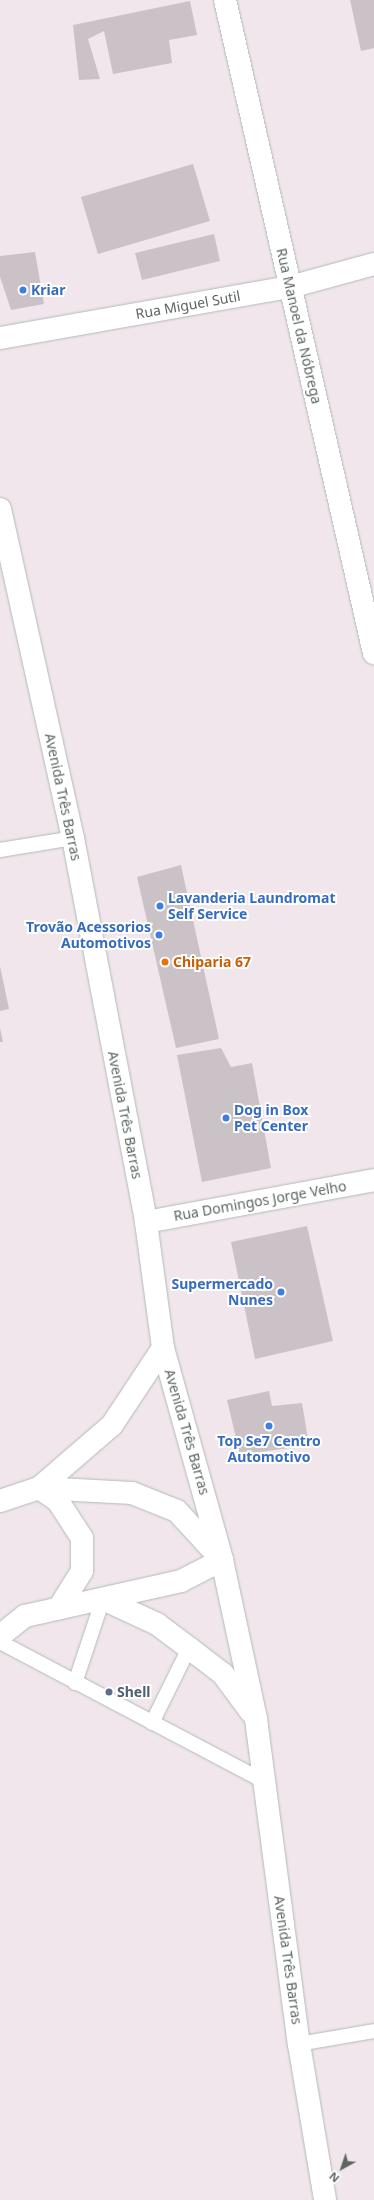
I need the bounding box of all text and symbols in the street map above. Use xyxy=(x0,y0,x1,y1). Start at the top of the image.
street label: Rua Manoel da Nóbrega xyxy=(273,246,325,406)
place label: Kriar xyxy=(31,282,65,298)
marker: Kriar xyxy=(18,285,28,295)
street label: Rua Miguel Sutil xyxy=(134,288,242,322)
street label: Avenida Três Barras xyxy=(41,732,85,862)
place label: Lavanderia Laundromat Self Service xyxy=(168,890,335,922)
marker: Lavanderia Laundromat Self Service xyxy=(155,901,165,911)
place label: Trovão Acessorios Automotivos xyxy=(26,919,151,952)
marker: Trovão Acessorios Automotivos xyxy=(154,930,164,940)
place label: Chiparia 67 xyxy=(173,954,251,970)
marker: Chiparia 67 xyxy=(160,957,170,967)
street label: Avenida Três Barras xyxy=(104,1050,146,1180)
place label: Dog in Box Pet Center xyxy=(234,1102,308,1134)
marker: Dog in Box Pet Center xyxy=(221,1113,231,1123)
street label: Rua Domingos Jorge Velho xyxy=(172,1178,348,1224)
place label: Supermercado Nunes xyxy=(172,1276,273,1308)
marker: Supermercado Nunes xyxy=(276,1287,286,1297)
street label: Avenida Três Barras xyxy=(161,1367,213,1497)
marker: Top Se7 Centro Automotivo xyxy=(264,1421,274,1431)
place label: Top Se7 Centro Automotivo xyxy=(217,1433,321,1466)
place label: Shell xyxy=(117,1684,151,1700)
marker: Shell xyxy=(104,1687,114,1697)
street label: Avenida Três Barras xyxy=(271,1894,305,2026)
north arrow xyxy=(322,2148,362,2188)
text: N xyxy=(326,2169,342,2186)

